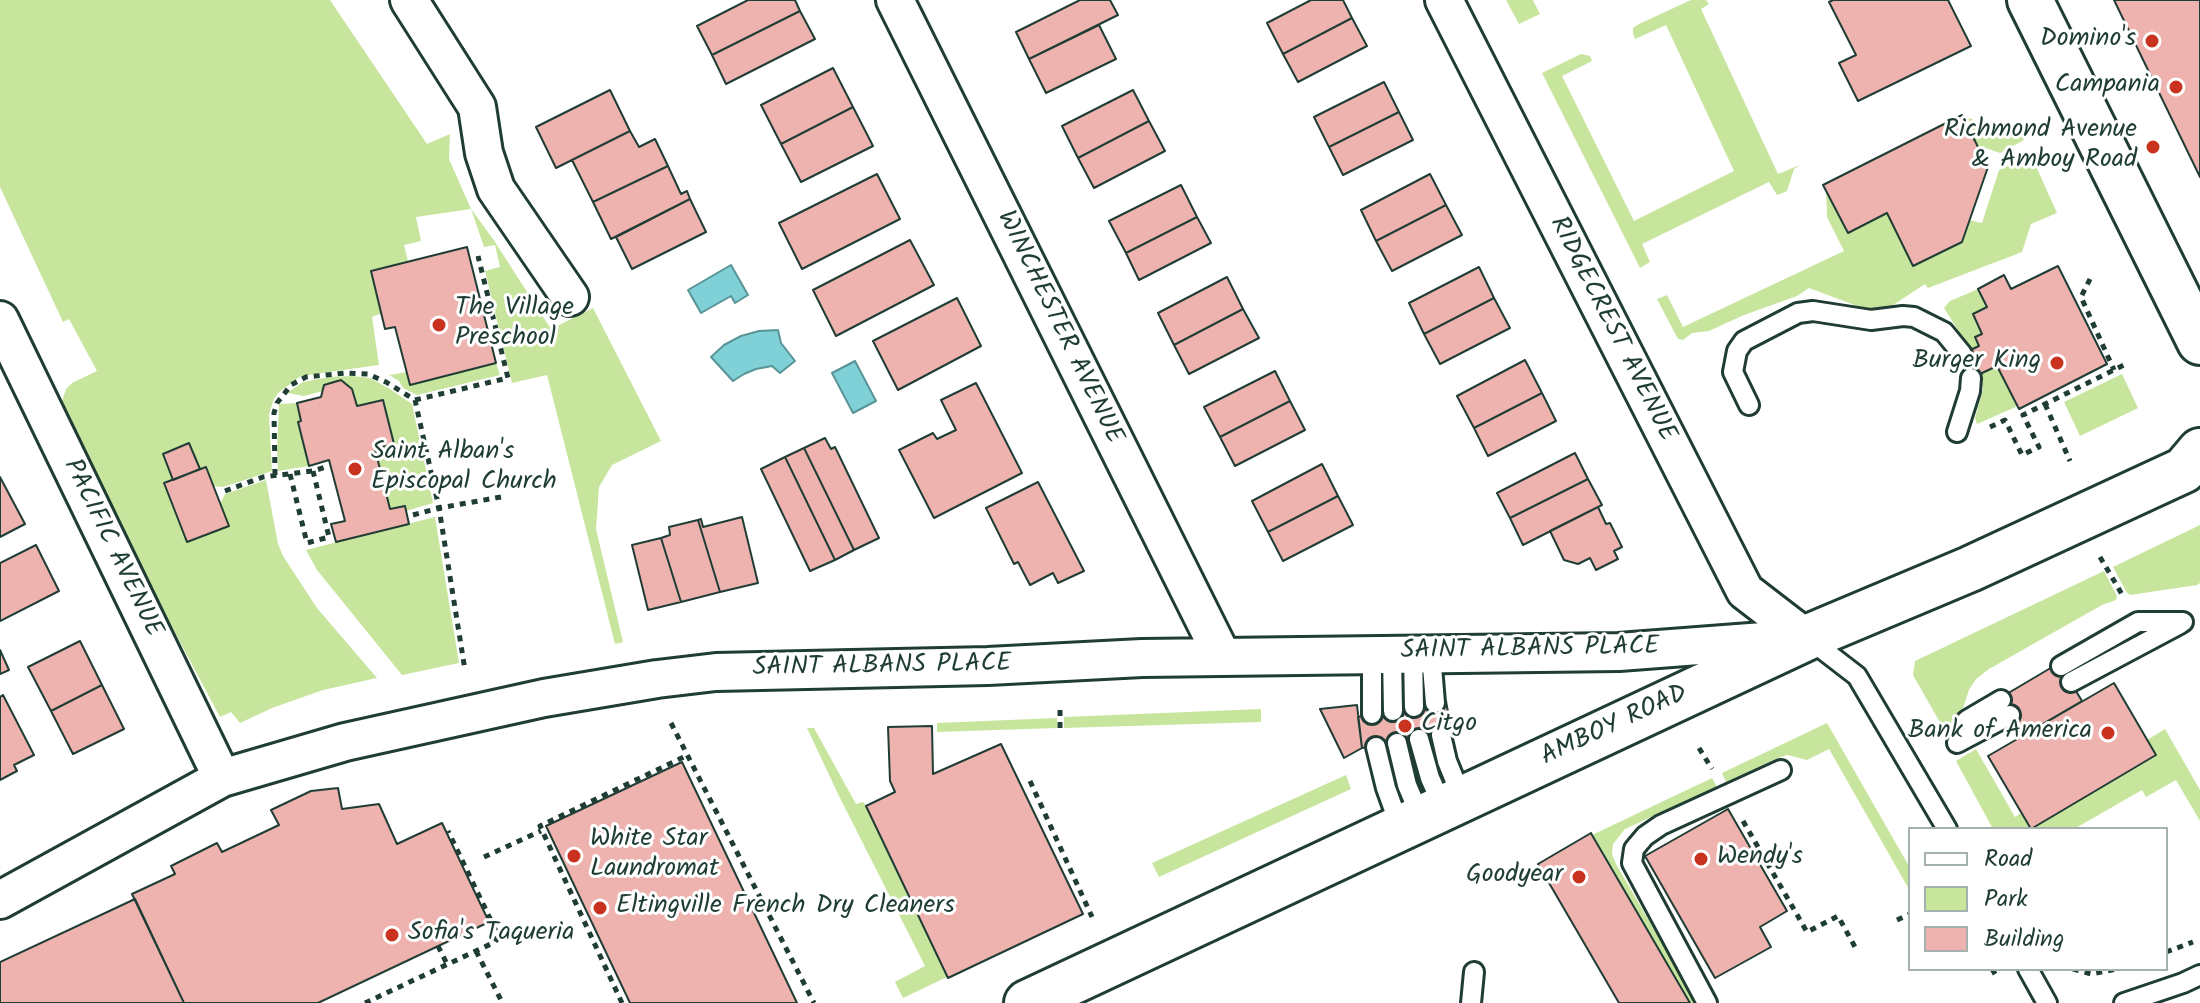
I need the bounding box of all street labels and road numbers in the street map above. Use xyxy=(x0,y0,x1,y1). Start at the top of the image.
street label: WINCHESTER AVENUE xyxy=(988,206,1128,450)
street label: RIDGECREST AVENUE xyxy=(1541,212,1681,448)
street label: PACIFIC AVENUE xyxy=(54,455,168,643)
street label: SAINT ALBANS PLACE xyxy=(1400,633,1660,669)
street label: SAINT ALBANS PLACE xyxy=(752,650,1012,686)
street label: AMBOY ROAD xyxy=(1537,679,1693,775)

